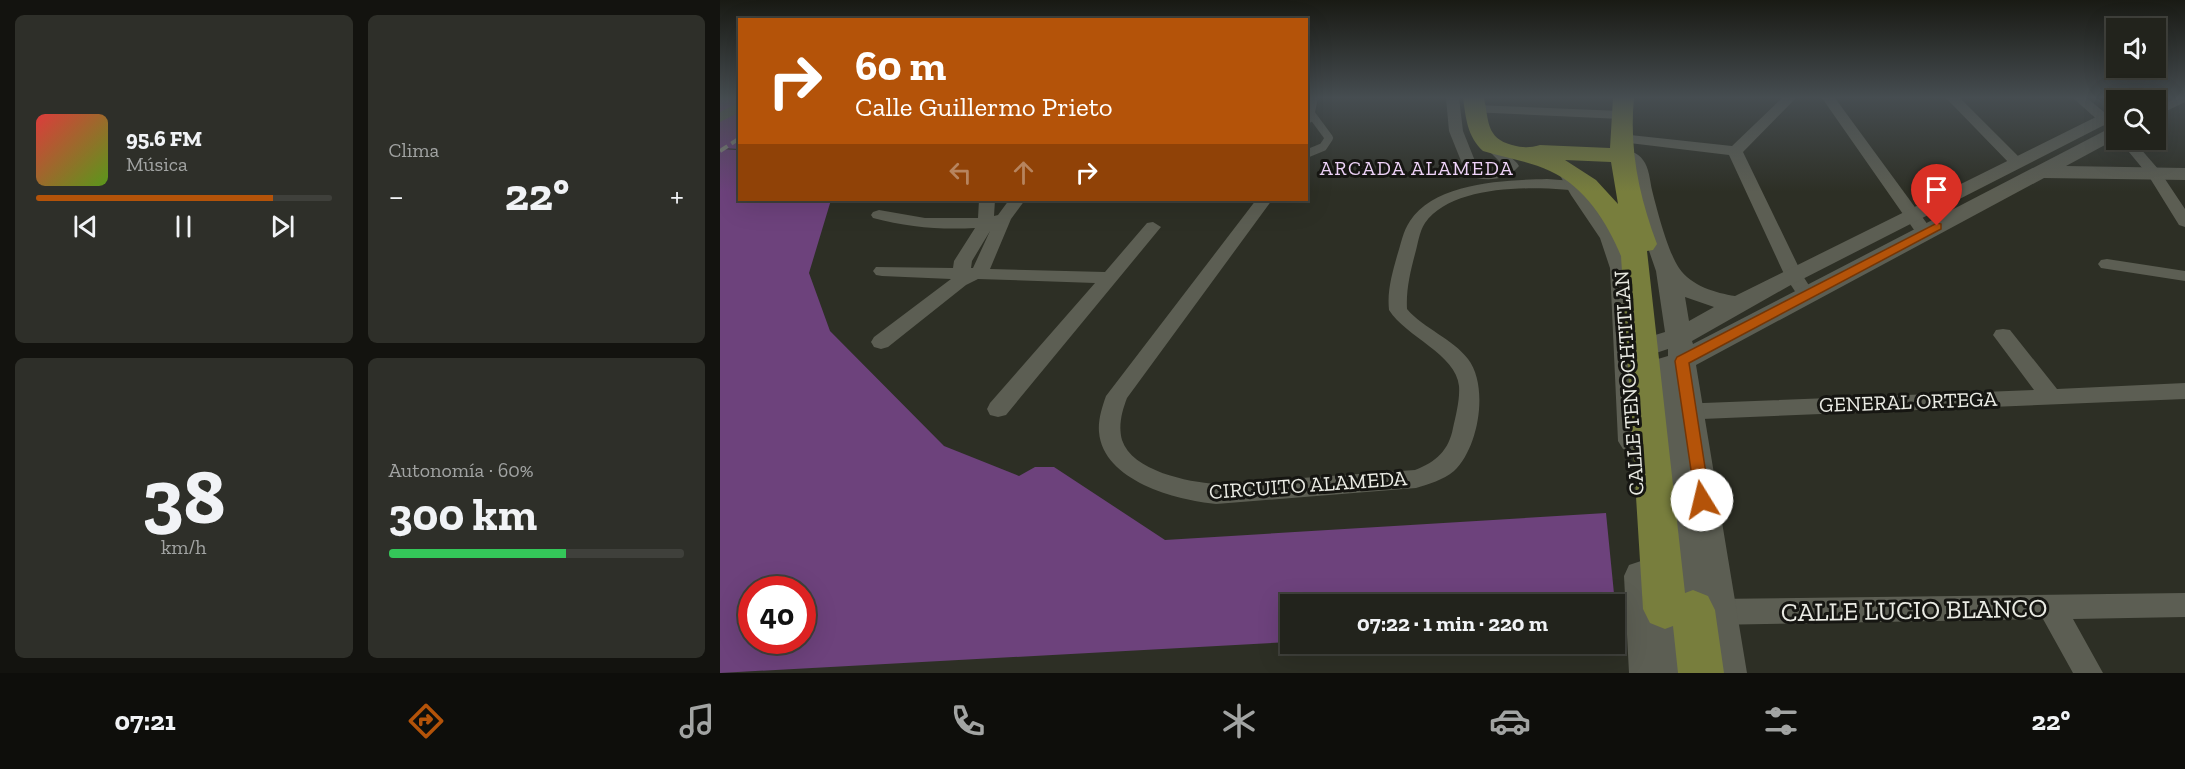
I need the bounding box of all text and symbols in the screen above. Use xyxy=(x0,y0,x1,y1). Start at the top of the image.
map controls xyxy=(2106,18,2166,150)
button: sound xyxy=(2106,18,2166,78)
text: 60 m xyxy=(855,40,946,91)
icon: right xyxy=(756,42,834,120)
button: search xyxy=(2106,90,2166,150)
text: Calle Guillermo Prieto xyxy=(855,91,1113,123)
text: 95.6 FM xyxy=(126,125,202,152)
text: Clima xyxy=(389,138,439,162)
text: Música xyxy=(126,152,188,176)
icon: left xyxy=(944,156,977,189)
icon: ahead xyxy=(1007,156,1040,189)
icon: right xyxy=(1070,156,1103,189)
district label: ARCADA ALAMEDA xyxy=(1320,156,1514,180)
pin xyxy=(1911,164,1962,226)
text: 22° xyxy=(505,168,569,222)
icon: arrive xyxy=(1920,173,1953,206)
text: − xyxy=(389,176,404,215)
text: + xyxy=(670,176,684,215)
icon: previous xyxy=(69,210,102,243)
icon: pause xyxy=(167,210,200,243)
icon: next xyxy=(266,210,299,243)
street label: CALLE TENOCHTITLAN xyxy=(1608,270,1649,496)
street label: GENERAL ORTEGA xyxy=(1819,386,1998,417)
text: 38 xyxy=(142,449,226,543)
text: Autonomía · 60% xyxy=(389,458,534,482)
street label: CIRCUITO ALAMEDA xyxy=(1208,465,1408,504)
position arrow xyxy=(1670,468,1734,532)
text: 300 km xyxy=(389,488,537,542)
text: km/h xyxy=(161,535,207,559)
speed limit sign: 40 xyxy=(738,576,816,654)
street label: CALLE LUCIO BLANCO xyxy=(1781,592,2047,628)
text: 07:22 · 1 min · 220 m xyxy=(1357,610,1548,637)
icon: directions xyxy=(405,700,447,742)
icon: music xyxy=(676,700,718,742)
icon: phone xyxy=(947,700,989,742)
icon: climate xyxy=(1218,700,1260,742)
icon: car xyxy=(1489,700,1531,742)
icon: filters xyxy=(1760,700,1802,742)
text: 07:21 xyxy=(115,705,176,737)
text: 22° xyxy=(2032,705,2070,737)

